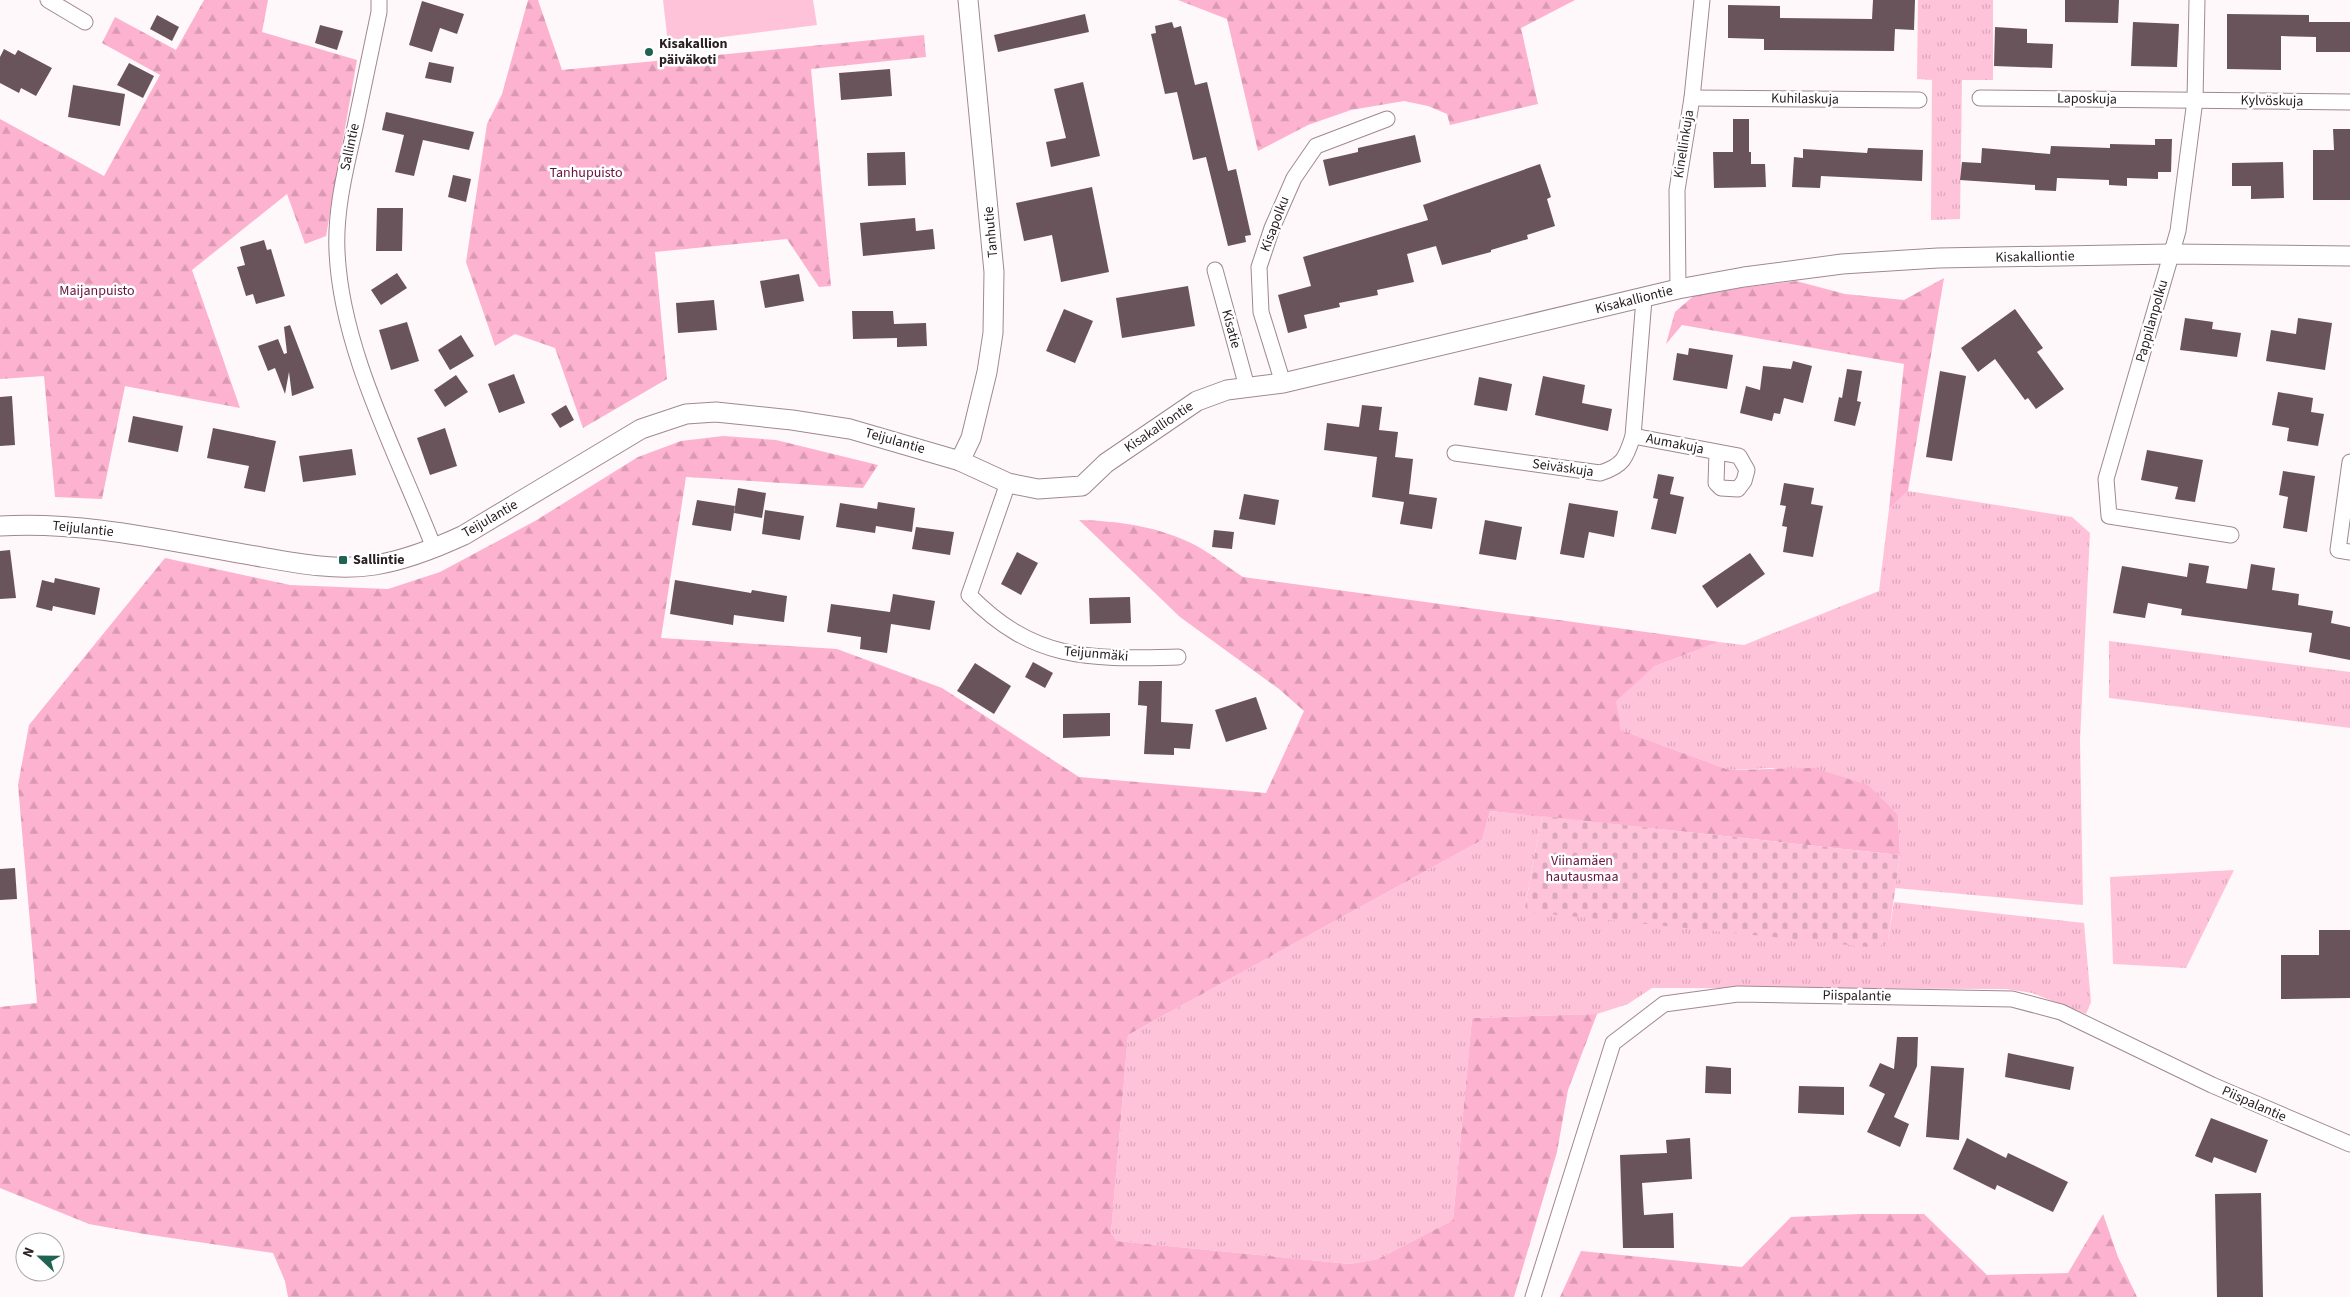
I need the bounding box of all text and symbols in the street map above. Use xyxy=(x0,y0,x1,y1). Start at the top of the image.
place label: Kisakallion päiväkoti xyxy=(659,34,728,70)
marker: Kisakallion päiväkoti xyxy=(643,46,655,58)
street label: Kuhilaskuja xyxy=(1771,88,1839,110)
street label: Laposkuja xyxy=(2057,88,2117,110)
street label: Kylvöskuja xyxy=(2240,90,2304,112)
street label: Kinellinkuja xyxy=(1669,108,1699,180)
street label: Sallintie xyxy=(335,121,365,173)
park label: Tanhupuisto xyxy=(550,163,622,183)
street label: Kisapolku xyxy=(1255,193,1295,255)
street label: Tanhutie xyxy=(979,205,1003,259)
street label: Kisakalliontie xyxy=(1995,246,2075,268)
street label: Pappilanpolku xyxy=(2131,277,2173,365)
park label: Maijanpuisto xyxy=(59,281,135,301)
street label: Kisakalliontie xyxy=(1593,281,1675,319)
street label: Kisatie xyxy=(1216,307,1246,351)
street label: Kisakalliontie xyxy=(1121,397,1197,457)
street label: Teijulantie xyxy=(863,423,927,459)
street label: Aumakuja xyxy=(1644,429,1706,459)
street label: Seiväskuja xyxy=(1531,454,1595,482)
street label: Teijulantie xyxy=(458,495,522,543)
street label: Teijulantie xyxy=(51,516,115,542)
place label: Sallintie xyxy=(353,550,405,570)
marker: Sallintie xyxy=(337,554,349,566)
street label: Teijunmäki xyxy=(1063,641,1129,667)
park label: Viinamäen hautausmaa xyxy=(1546,851,1618,887)
street label: Piispalantie xyxy=(1822,985,1892,1007)
street label: Piispalantie xyxy=(2219,1081,2290,1127)
north arrow xyxy=(15,1232,65,1282)
text: N xyxy=(18,1244,40,1261)

